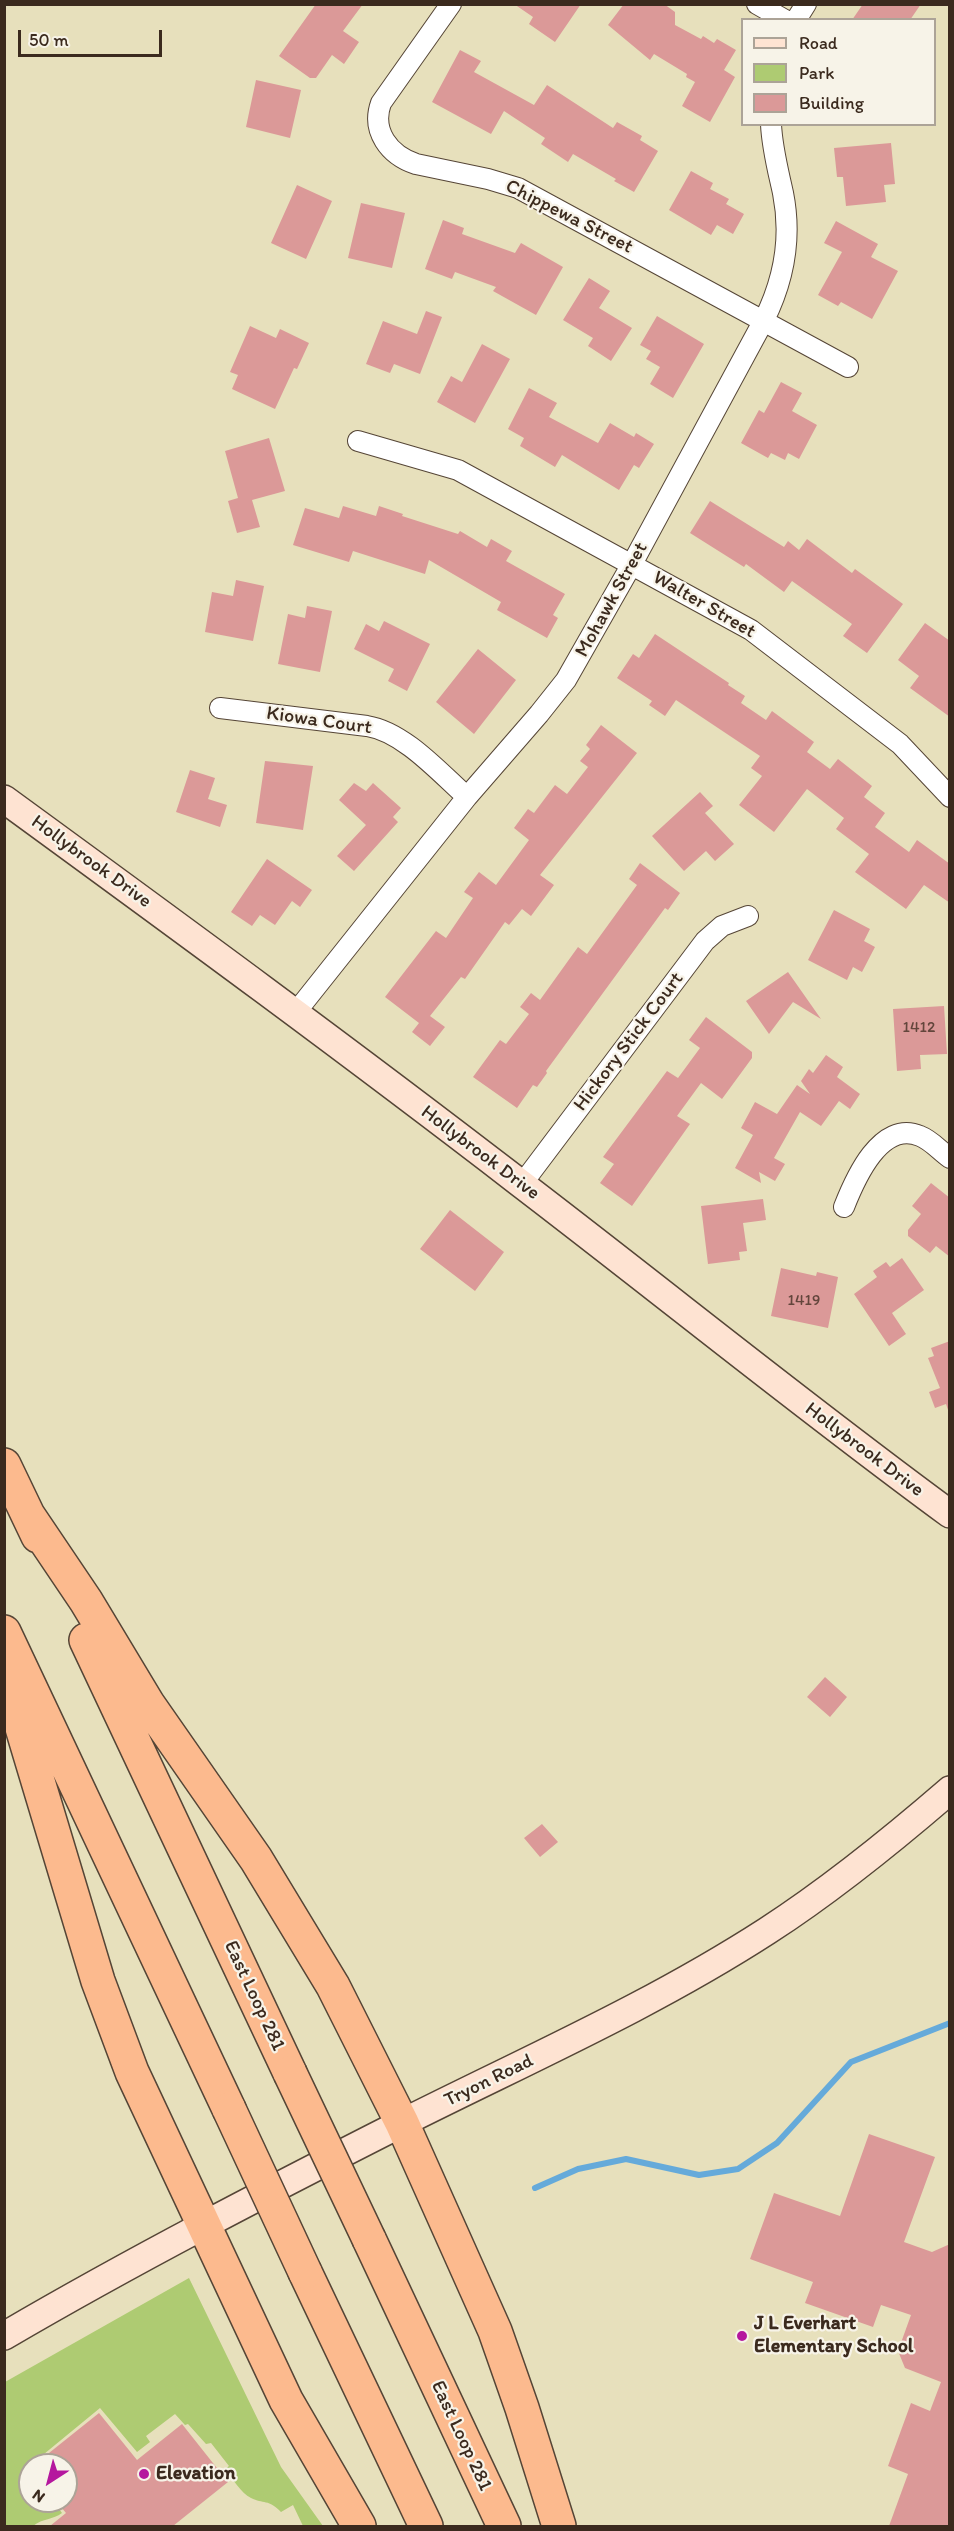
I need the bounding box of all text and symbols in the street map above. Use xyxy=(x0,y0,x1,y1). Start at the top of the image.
scale bar xyxy=(21,18,165,56)
legend xyxy=(741,18,936,126)
text: 50 m xyxy=(29,29,69,51)
text: Road xyxy=(799,32,838,54)
text: Park xyxy=(799,62,834,84)
text: Building xyxy=(799,92,864,114)
street label: Chippewa Street xyxy=(501,175,637,259)
street label: Mohawk Street xyxy=(571,538,653,662)
street label: Walter Street xyxy=(648,566,760,644)
street label: Kiowa Court xyxy=(265,702,373,740)
street label: Hollybrook Drive xyxy=(26,810,156,914)
street label: Hickory Stick Court xyxy=(569,968,689,1116)
house number: 1412 xyxy=(903,1018,935,1038)
street label: Hollybrook Drive xyxy=(416,1100,544,1206)
house number: 1419 xyxy=(788,1291,820,1311)
street label: Hollybrook Drive xyxy=(800,1397,928,1503)
street label: East Loop 281 xyxy=(218,1937,290,2055)
street label: Tryon Road xyxy=(440,2049,538,2113)
place label: J L Everhart Elementary School xyxy=(754,2312,913,2359)
marker: J L Everhart Elementary School xyxy=(735,2329,749,2343)
street label: East Loop 281 xyxy=(425,2377,497,2495)
north arrow xyxy=(18,2453,78,2513)
place label: Elevation xyxy=(156,2462,235,2486)
marker: Elevation xyxy=(137,2467,151,2481)
text: N xyxy=(28,2485,48,2507)

